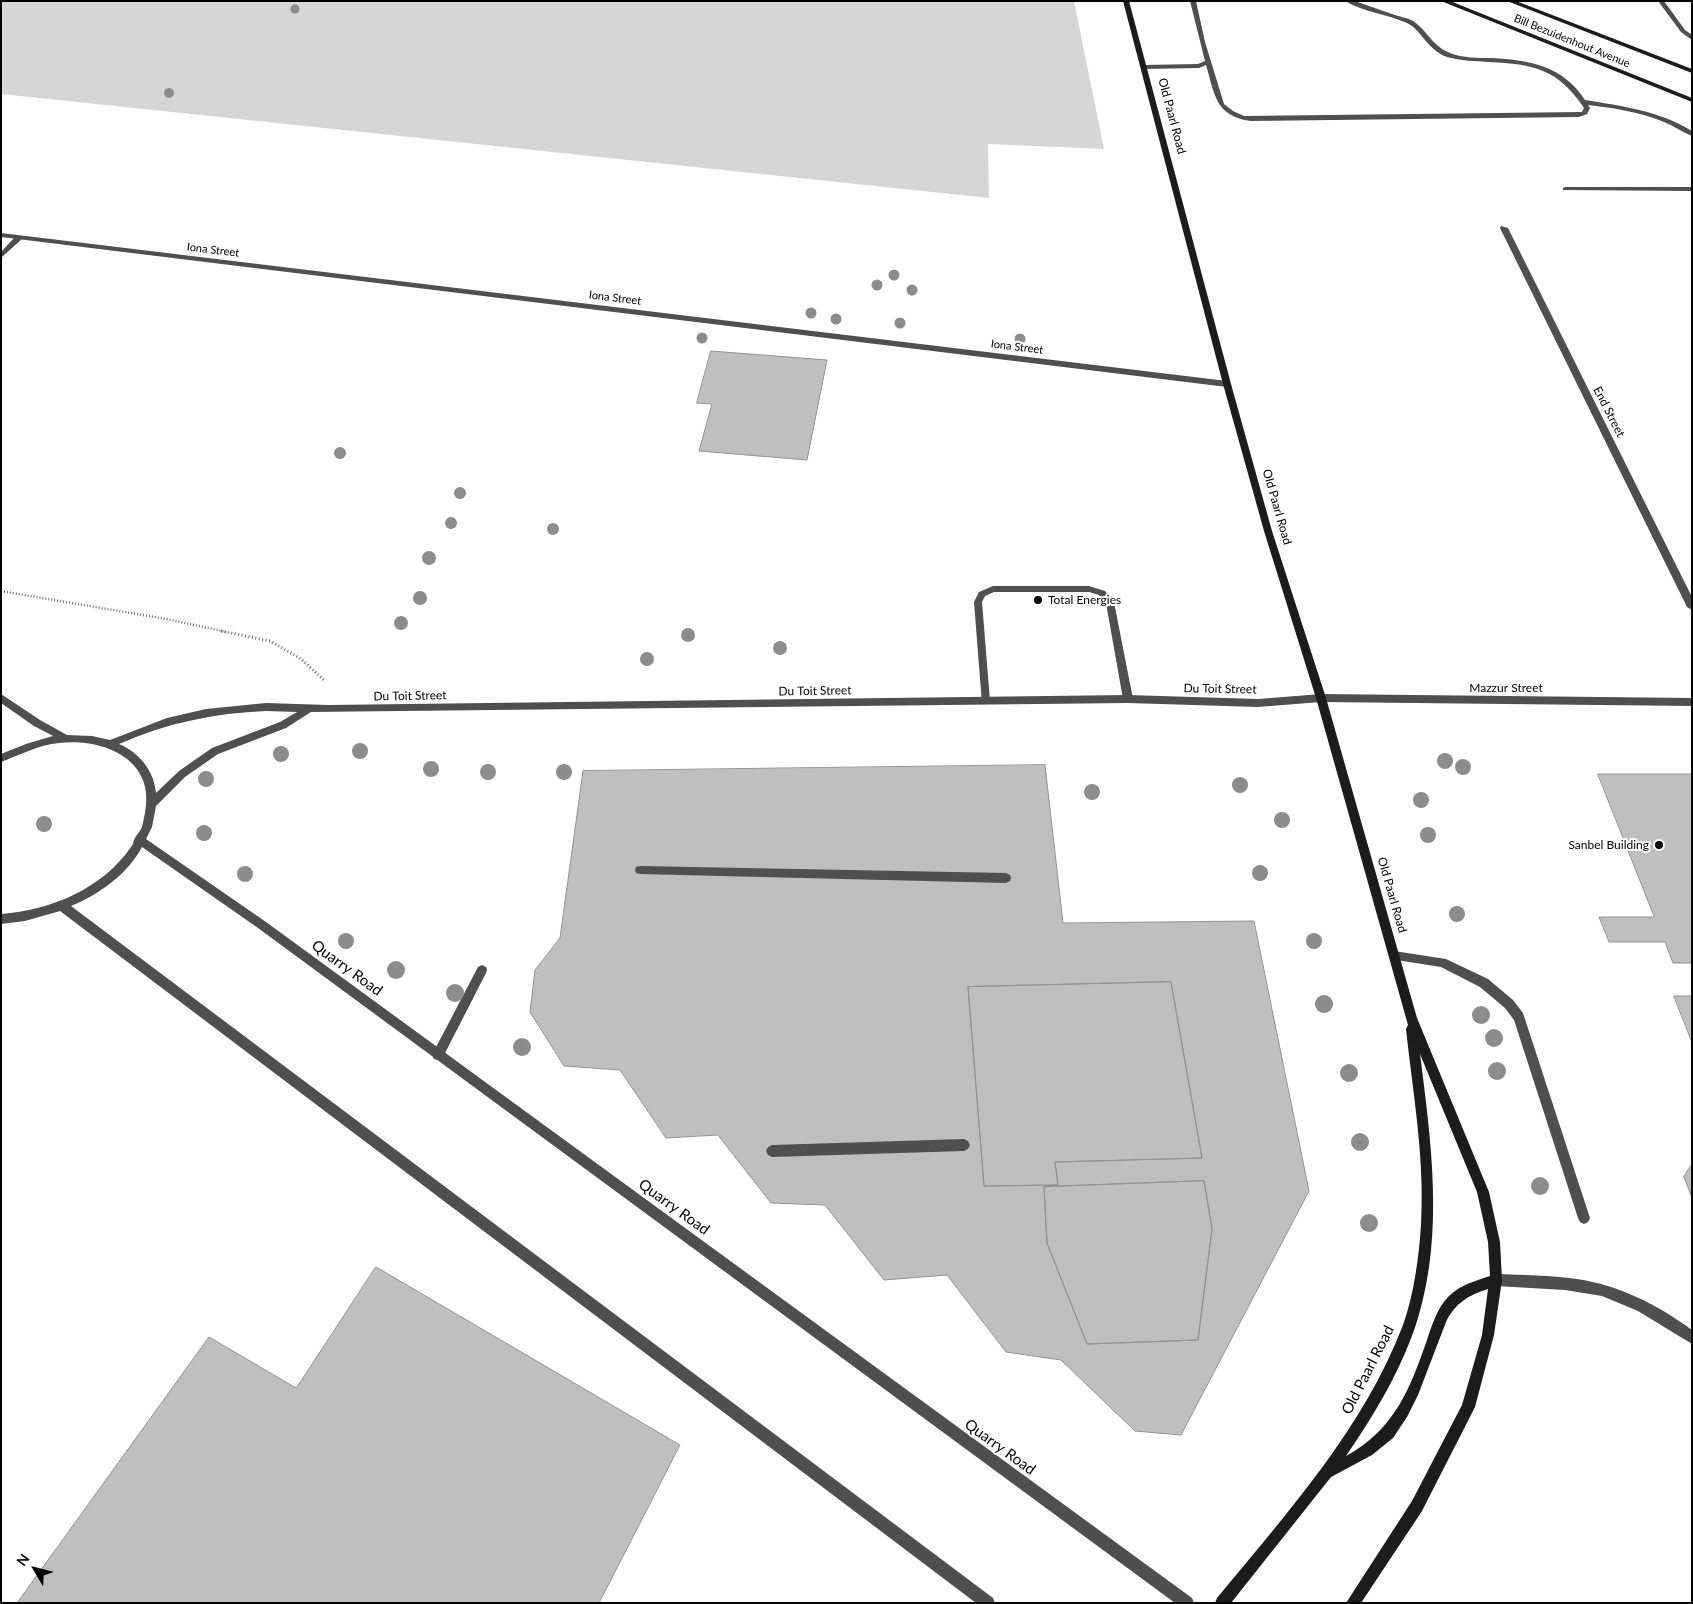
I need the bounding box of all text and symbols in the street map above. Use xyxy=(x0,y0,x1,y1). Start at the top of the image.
street label: Bill Bezuidenhout Avenue xyxy=(1512,12,1632,70)
street label: Old Paarl Road xyxy=(1155,76,1189,156)
street label: Iona Street xyxy=(186,240,240,260)
street label: Iona Street xyxy=(588,288,642,308)
street label: Iona Street xyxy=(990,337,1044,357)
street label: End Street xyxy=(1590,384,1628,440)
street label: Old Paarl Road xyxy=(1259,468,1295,546)
place label: Total Energies xyxy=(1048,593,1121,607)
marker: Total Energies xyxy=(1032,594,1044,606)
street label: Du Toit Street xyxy=(1183,681,1257,697)
street label: Mazzur Street xyxy=(1469,681,1543,695)
street label: Du Toit Street xyxy=(778,683,852,699)
street label: Du Toit Street xyxy=(373,688,447,704)
place label: Sanbel Building xyxy=(1568,838,1649,852)
marker: Sanbel Building xyxy=(1653,839,1665,851)
street label: Old Paarl Road xyxy=(1374,856,1410,934)
street label: Quarry Road xyxy=(308,936,386,1000)
street label: Quarry Road xyxy=(635,1175,713,1239)
street label: Old Paarl Road xyxy=(1338,1323,1398,1417)
street label: Quarry Road xyxy=(961,1415,1039,1479)
north arrow xyxy=(10,1544,60,1594)
text: N xyxy=(13,1550,33,1569)

